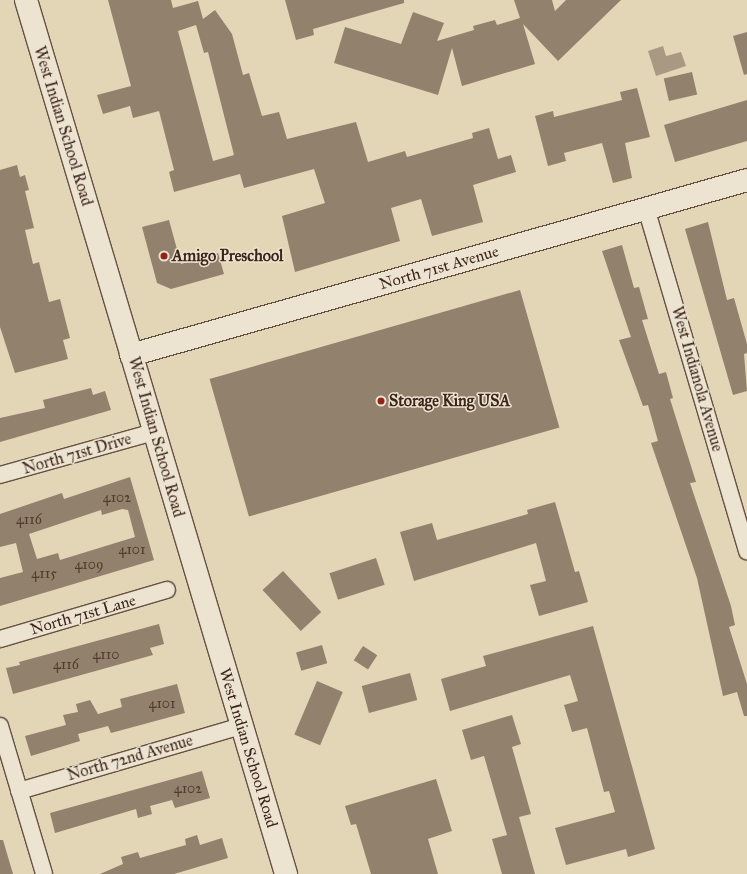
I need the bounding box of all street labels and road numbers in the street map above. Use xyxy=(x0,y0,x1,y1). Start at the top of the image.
street label: West Indian School Road xyxy=(30,44,96,208)
street label: North 71st Avenue xyxy=(377,242,501,294)
street label: West Indianola Avenue xyxy=(667,304,727,454)
street label: West Indian School Road xyxy=(124,355,188,519)
street label: North 71st Drive xyxy=(20,429,134,479)
street label: North 71st Lane xyxy=(28,591,138,639)
street label: West Indian School Road xyxy=(215,666,281,830)
street label: North 72nd Avenue xyxy=(65,731,195,785)

